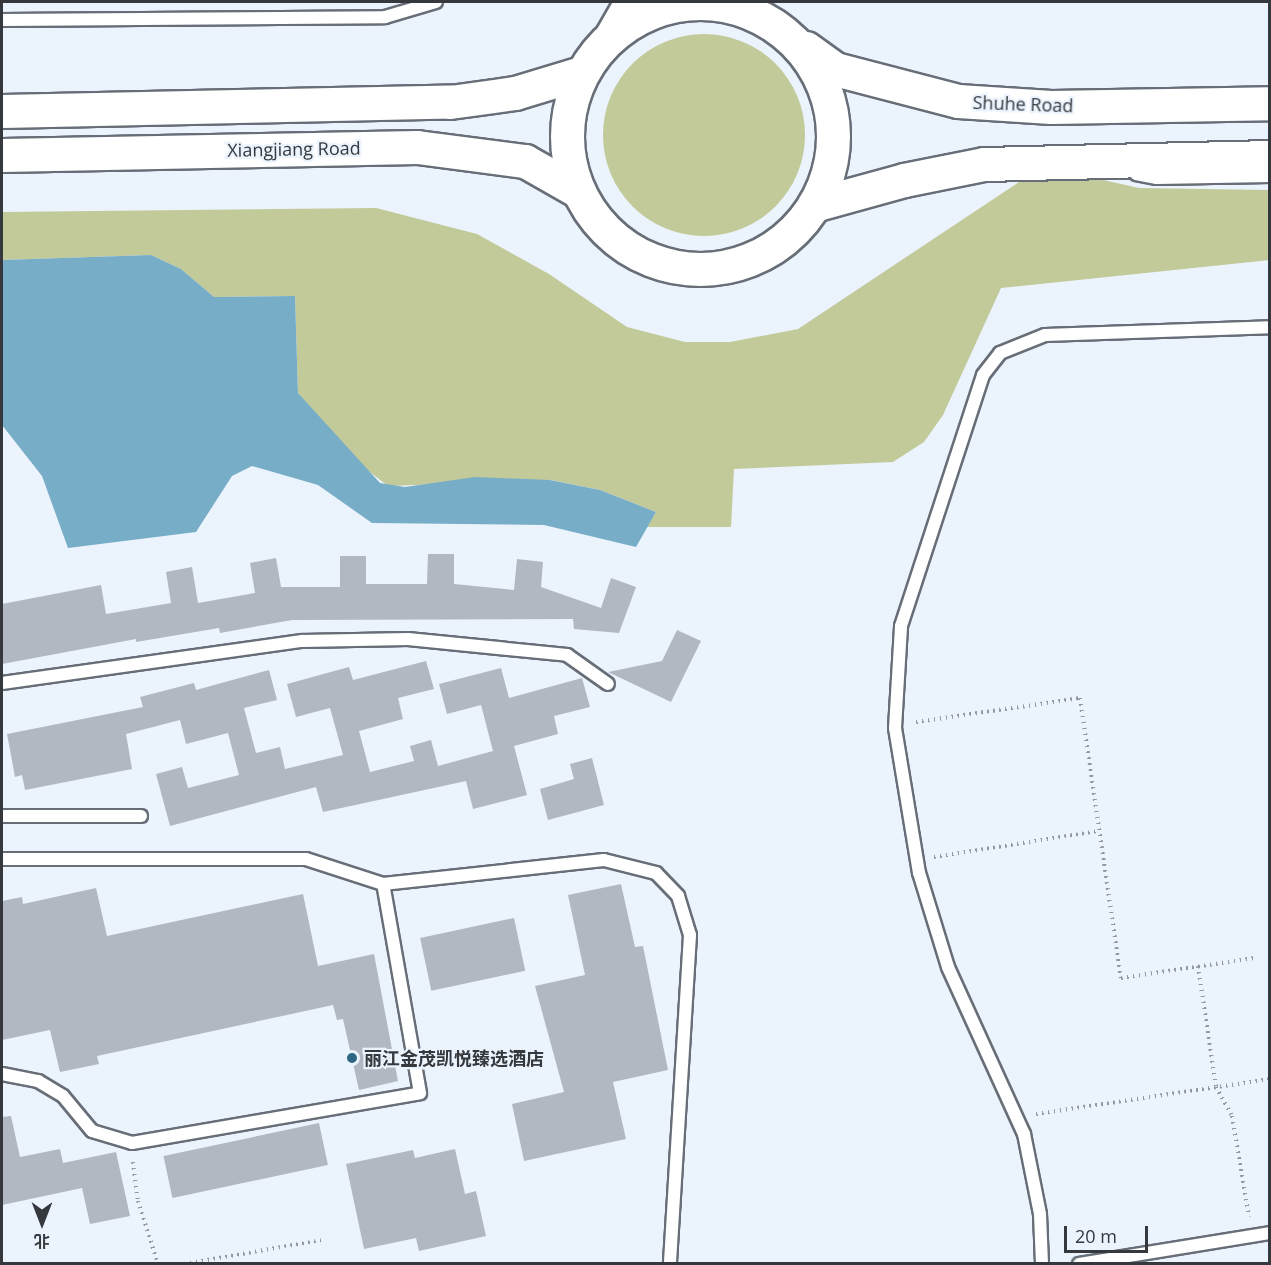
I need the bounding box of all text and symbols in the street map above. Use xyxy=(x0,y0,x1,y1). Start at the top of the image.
street label: Shuhe Road xyxy=(972,91,1074,117)
street label: Xiangjiang Road xyxy=(227,137,361,161)
place label: 丽江金茂凯悦臻选酒店 xyxy=(364,1047,544,1069)
marker: 丽江金茂凯悦臻选酒店 xyxy=(345,1051,359,1065)
north arrow xyxy=(12,1193,72,1253)
scale bar xyxy=(1067,1214,1151,1252)
text: 20 m xyxy=(1075,1224,1117,1248)
text: 北 xyxy=(34,1230,50,1252)

